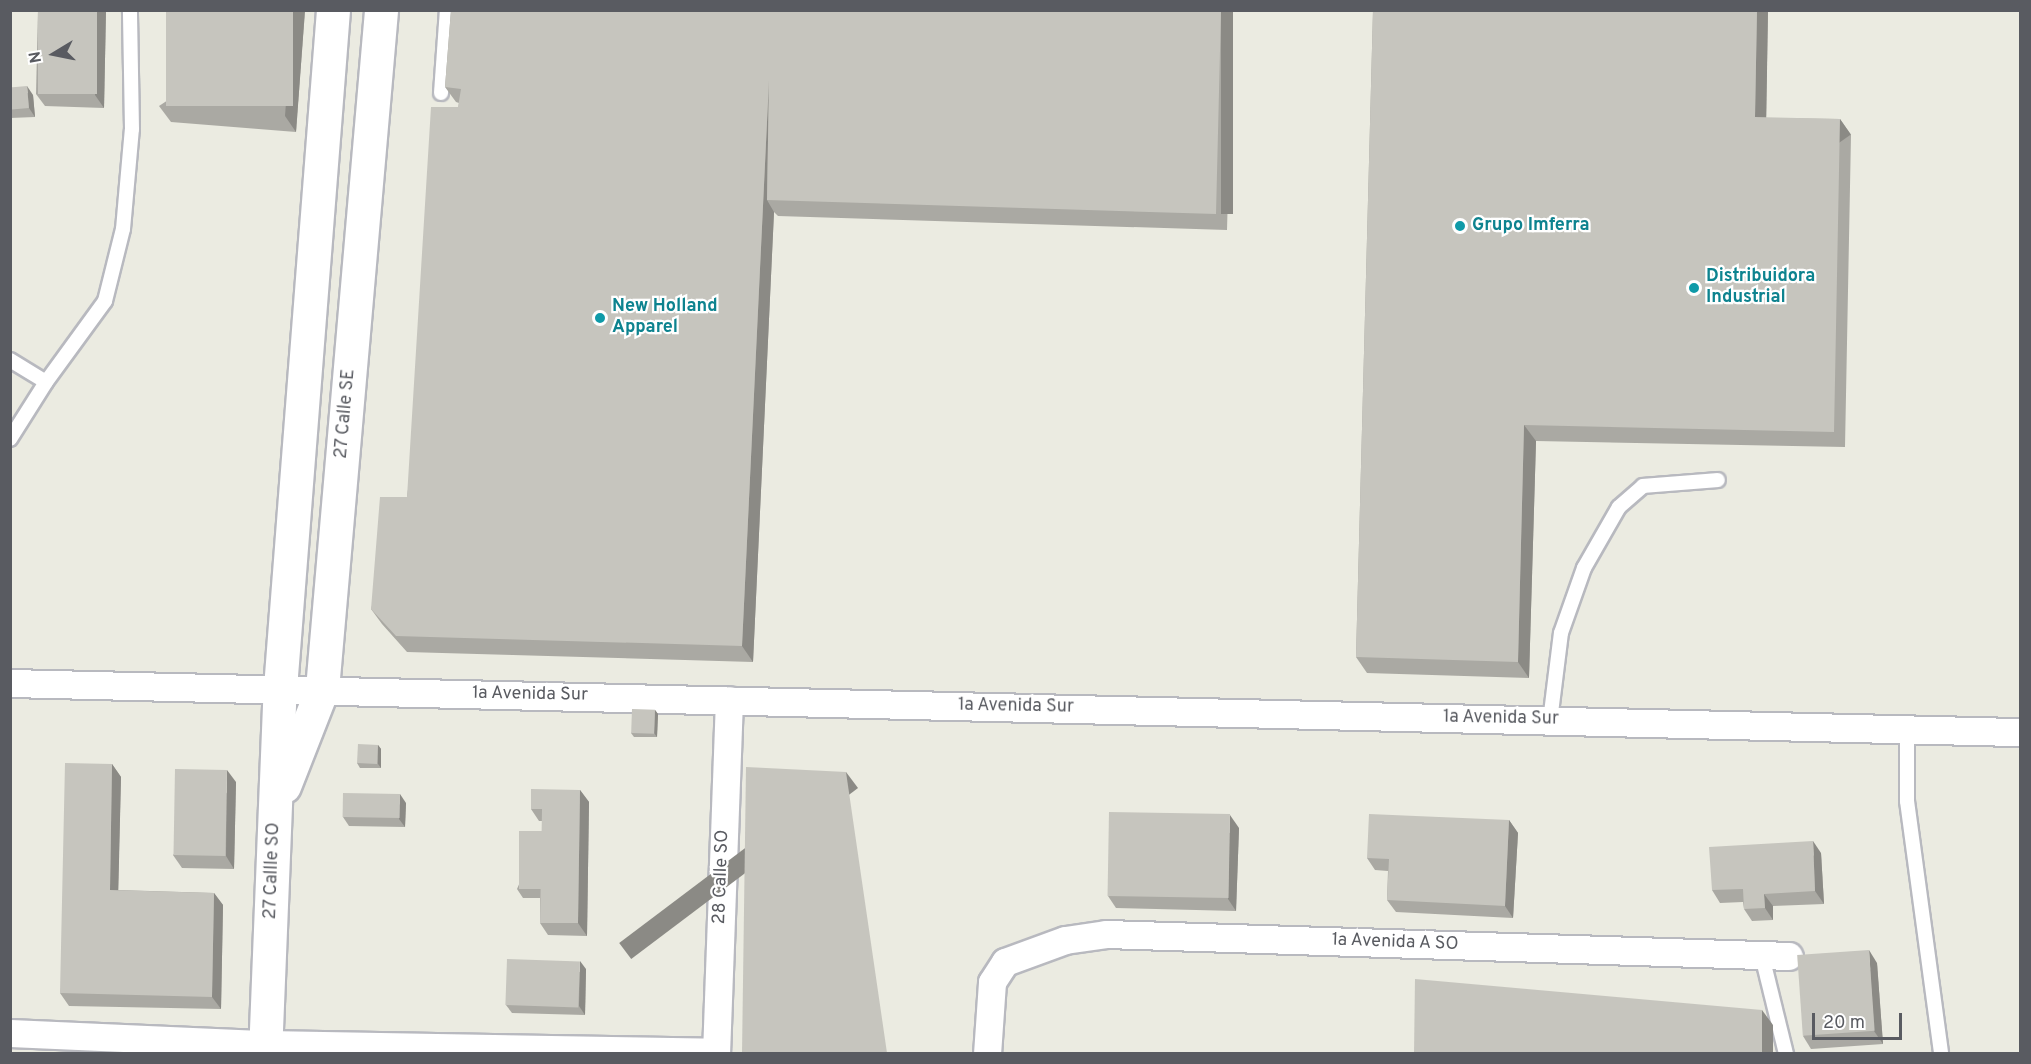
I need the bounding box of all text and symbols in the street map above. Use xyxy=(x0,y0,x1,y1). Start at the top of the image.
north arrow xyxy=(24,24,84,84)
text: N xyxy=(25,50,47,65)
place label: Grupo Imferra xyxy=(1472,215,1590,237)
marker: Grupo Imferra xyxy=(1453,219,1467,233)
place label: Distribuidora Industrial xyxy=(1706,267,1815,310)
marker: Distribuidora Industrial xyxy=(1687,281,1701,295)
place label: New Holland Apparel xyxy=(612,297,718,340)
marker: New Holland Apparel xyxy=(593,311,607,325)
street label: 27 Calle SE xyxy=(331,368,361,460)
street label: 1a Avenida Sur xyxy=(471,683,589,707)
street label: 1a Avenida Sur xyxy=(957,695,1075,719)
street label: 1a Avenida Sur xyxy=(1442,707,1560,731)
street label: 27 Callle SO xyxy=(261,822,285,920)
street label: 28 Calle SO xyxy=(710,829,734,925)
street label: 1a Avenida A SO xyxy=(1330,930,1460,956)
scale bar xyxy=(1815,1001,1905,1039)
text: 20 m xyxy=(1823,1012,1865,1035)

